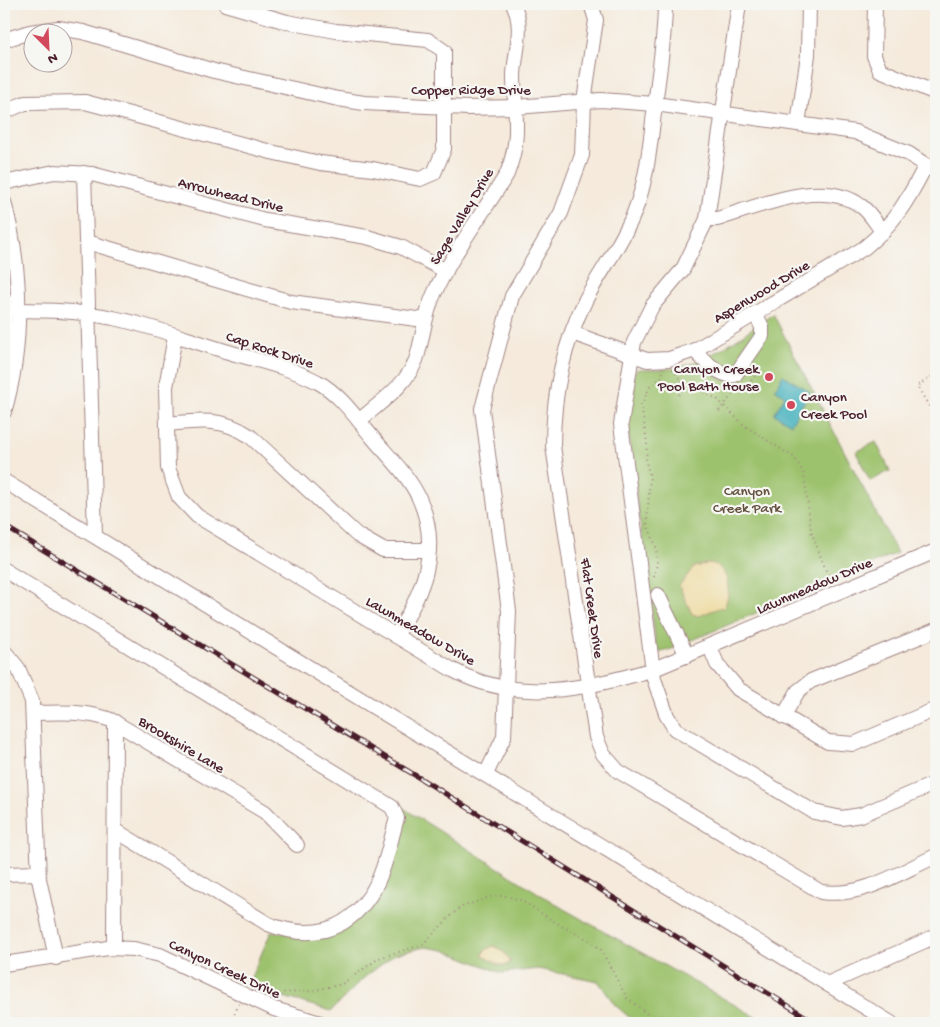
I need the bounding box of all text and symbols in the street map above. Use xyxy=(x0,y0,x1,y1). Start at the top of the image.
north arrow xyxy=(22,22,72,72)
text: N xyxy=(45,48,60,67)
street label: Copper Ridge Drive xyxy=(411,82,531,100)
street label: Sage Valley Drive xyxy=(427,165,499,269)
street label: Arrowhead Drive xyxy=(176,174,285,218)
street label: Aspenwood Drive xyxy=(711,257,814,328)
street label: Cap Rock Drive xyxy=(223,328,316,374)
place label: Canyon Creek Pool Bath House xyxy=(657,361,760,396)
marker: Canyon Creek Pool Bath House xyxy=(763,371,775,383)
place label: Canyon Creek Pool xyxy=(801,389,867,424)
marker: Canyon Creek Pool xyxy=(785,399,797,411)
park label: Canyon Creek Park xyxy=(713,483,782,518)
street label: Lawnmeadow Drive xyxy=(754,554,875,619)
street label: Flat Creek Drive xyxy=(575,556,607,660)
street label: Lawnmeadow Drive xyxy=(362,593,478,671)
street label: Brookshire Lane xyxy=(134,712,228,779)
street label: Canyon Creek Drive xyxy=(165,936,283,1004)

